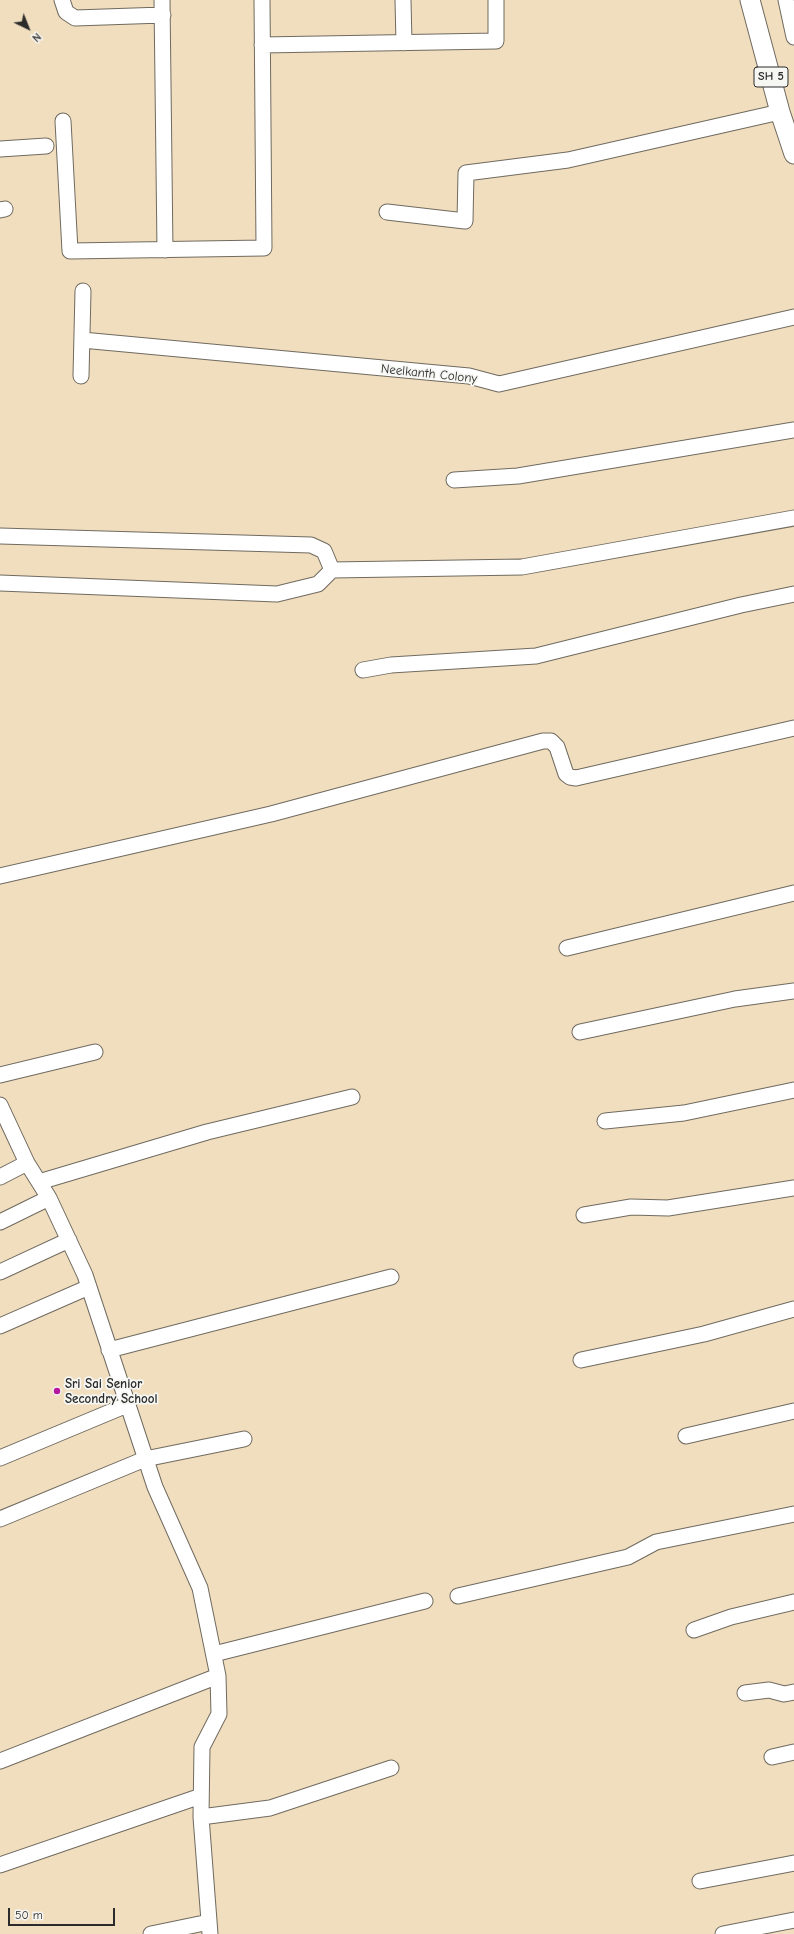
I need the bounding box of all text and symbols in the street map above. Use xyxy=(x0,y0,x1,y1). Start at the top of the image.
north arrow xyxy=(8,8,48,48)
text: N xyxy=(29,30,44,44)
road number: SH 5 xyxy=(754,67,788,87)
street label: Neelkanth Colony xyxy=(380,361,478,387)
place label: Sri Sai Senior Secondry School xyxy=(65,1376,158,1407)
marker: Sri Sai Senior Secondry School xyxy=(52,1386,62,1396)
scale bar xyxy=(10,1900,117,1926)
text: 50 m xyxy=(15,1908,43,1922)

